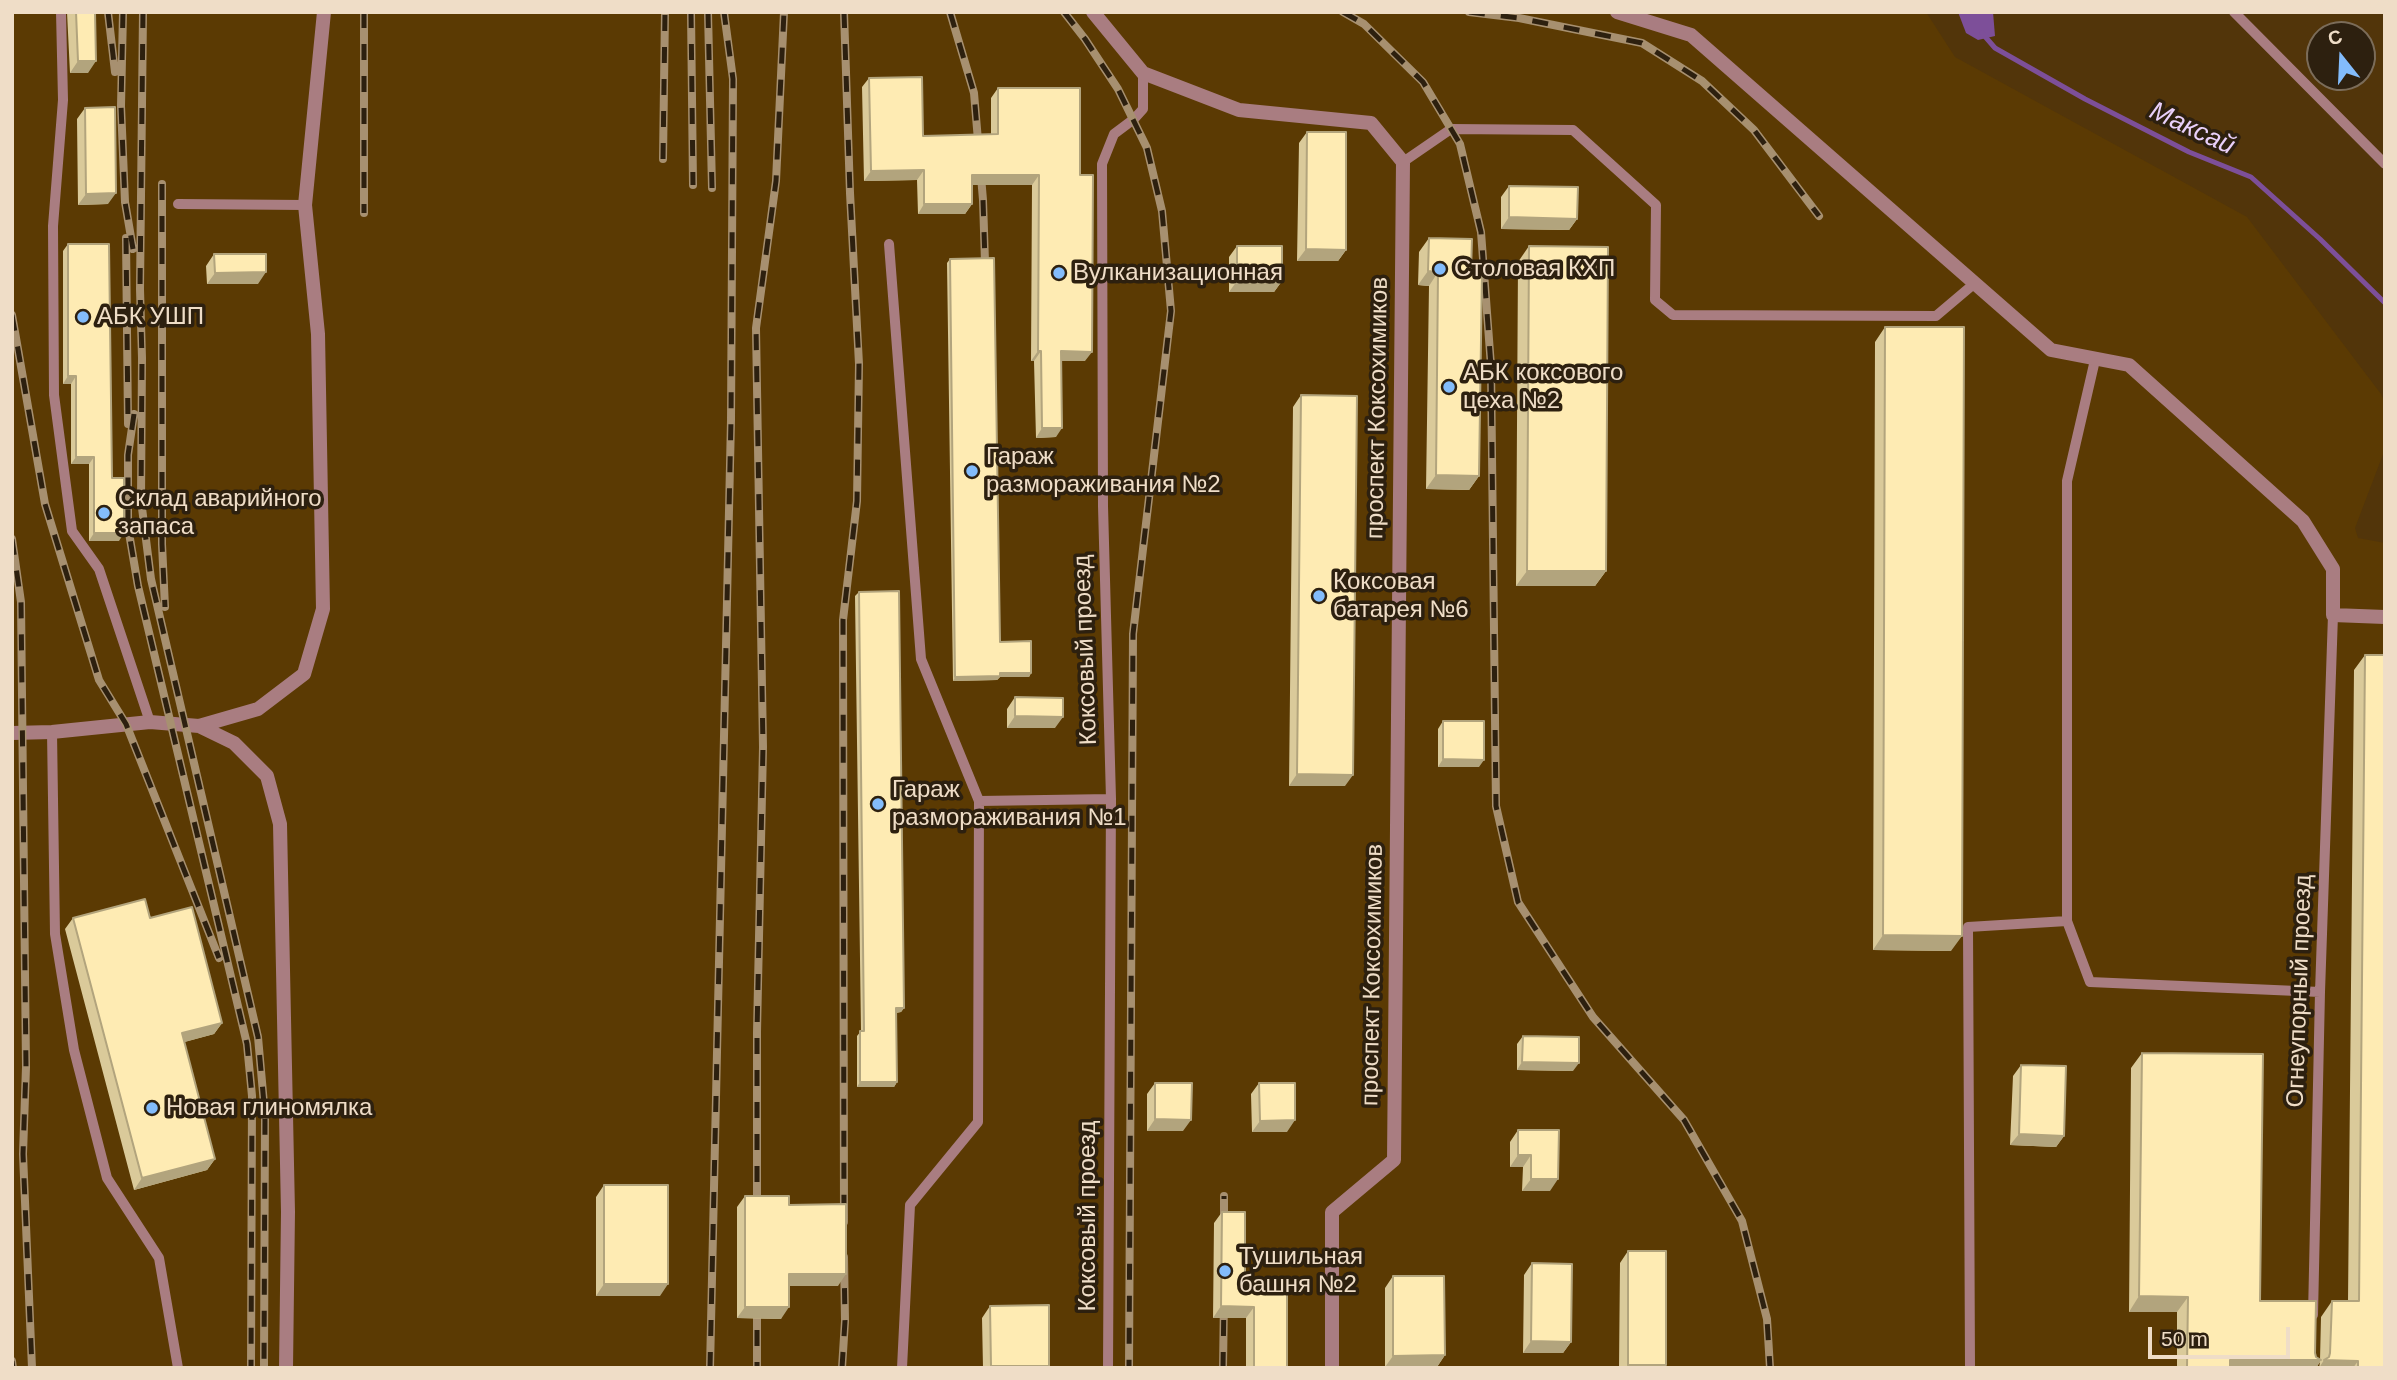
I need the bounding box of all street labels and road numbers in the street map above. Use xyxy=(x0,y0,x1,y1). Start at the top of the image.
street label: проспект Коксохимиков xyxy=(1361,277,1395,539)
street label: Коксовый проезд xyxy=(1068,554,1104,746)
street label: проспект Коксохимиков xyxy=(1356,844,1390,1106)
street label: Огнеупорный проезд xyxy=(2282,874,2318,1108)
street label: Коксовый проезд xyxy=(1074,1121,1102,1311)

